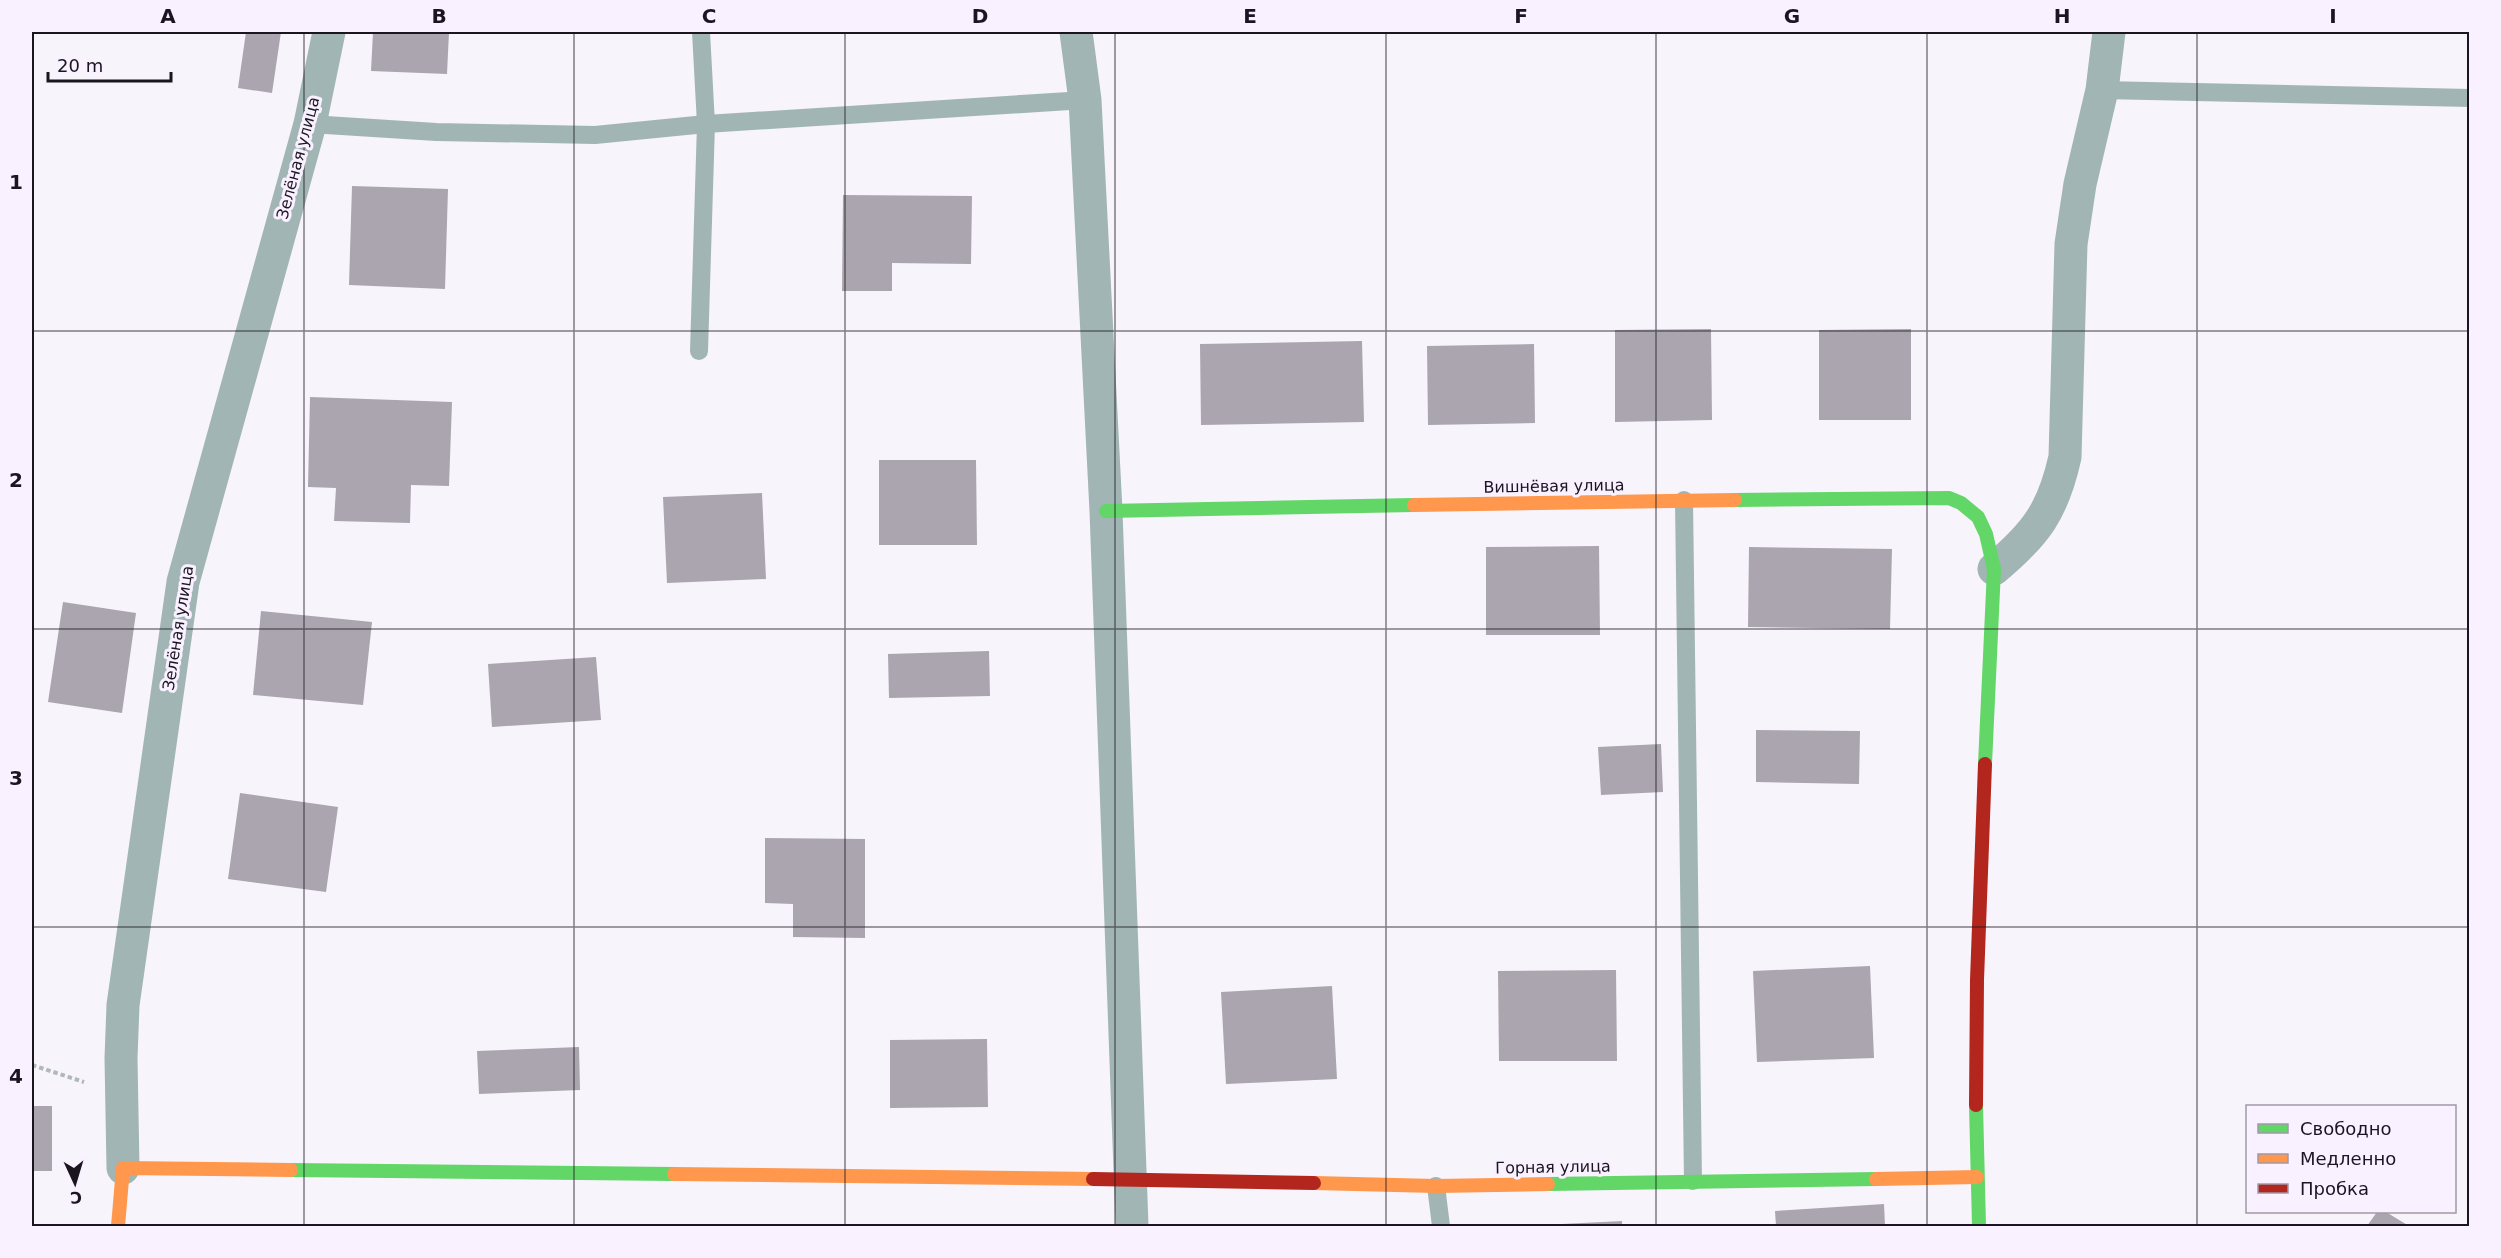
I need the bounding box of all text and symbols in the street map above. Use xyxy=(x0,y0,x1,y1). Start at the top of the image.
text: A xyxy=(160,4,176,28)
text: B xyxy=(431,4,447,28)
text: C xyxy=(702,4,716,28)
text: D xyxy=(972,4,988,28)
text: E xyxy=(1243,4,1257,28)
text: F xyxy=(1514,4,1528,28)
text: G xyxy=(1784,4,1800,28)
text: H xyxy=(2054,4,2070,28)
text: I xyxy=(2329,4,2337,28)
scale bar xyxy=(48,45,171,83)
text: 20 m xyxy=(57,55,103,76)
street label: Зелёная улица xyxy=(273,95,323,221)
text: 1 xyxy=(9,170,23,194)
text: 2 xyxy=(9,468,23,492)
street label: Вишнёвая улица xyxy=(1483,475,1625,497)
street label: Зелёная улица xyxy=(159,564,197,692)
text: 3 xyxy=(9,766,23,790)
text: 4 xyxy=(9,1064,23,1088)
legend xyxy=(2246,1105,2456,1213)
text: Свободно xyxy=(2300,1118,2392,1139)
text: Медленно xyxy=(2300,1148,2396,1169)
north arrow xyxy=(45,1153,105,1213)
street label: Горная улица xyxy=(1495,1156,1611,1178)
text: Пробка xyxy=(2300,1178,2369,1199)
text: С xyxy=(69,1188,83,1207)

